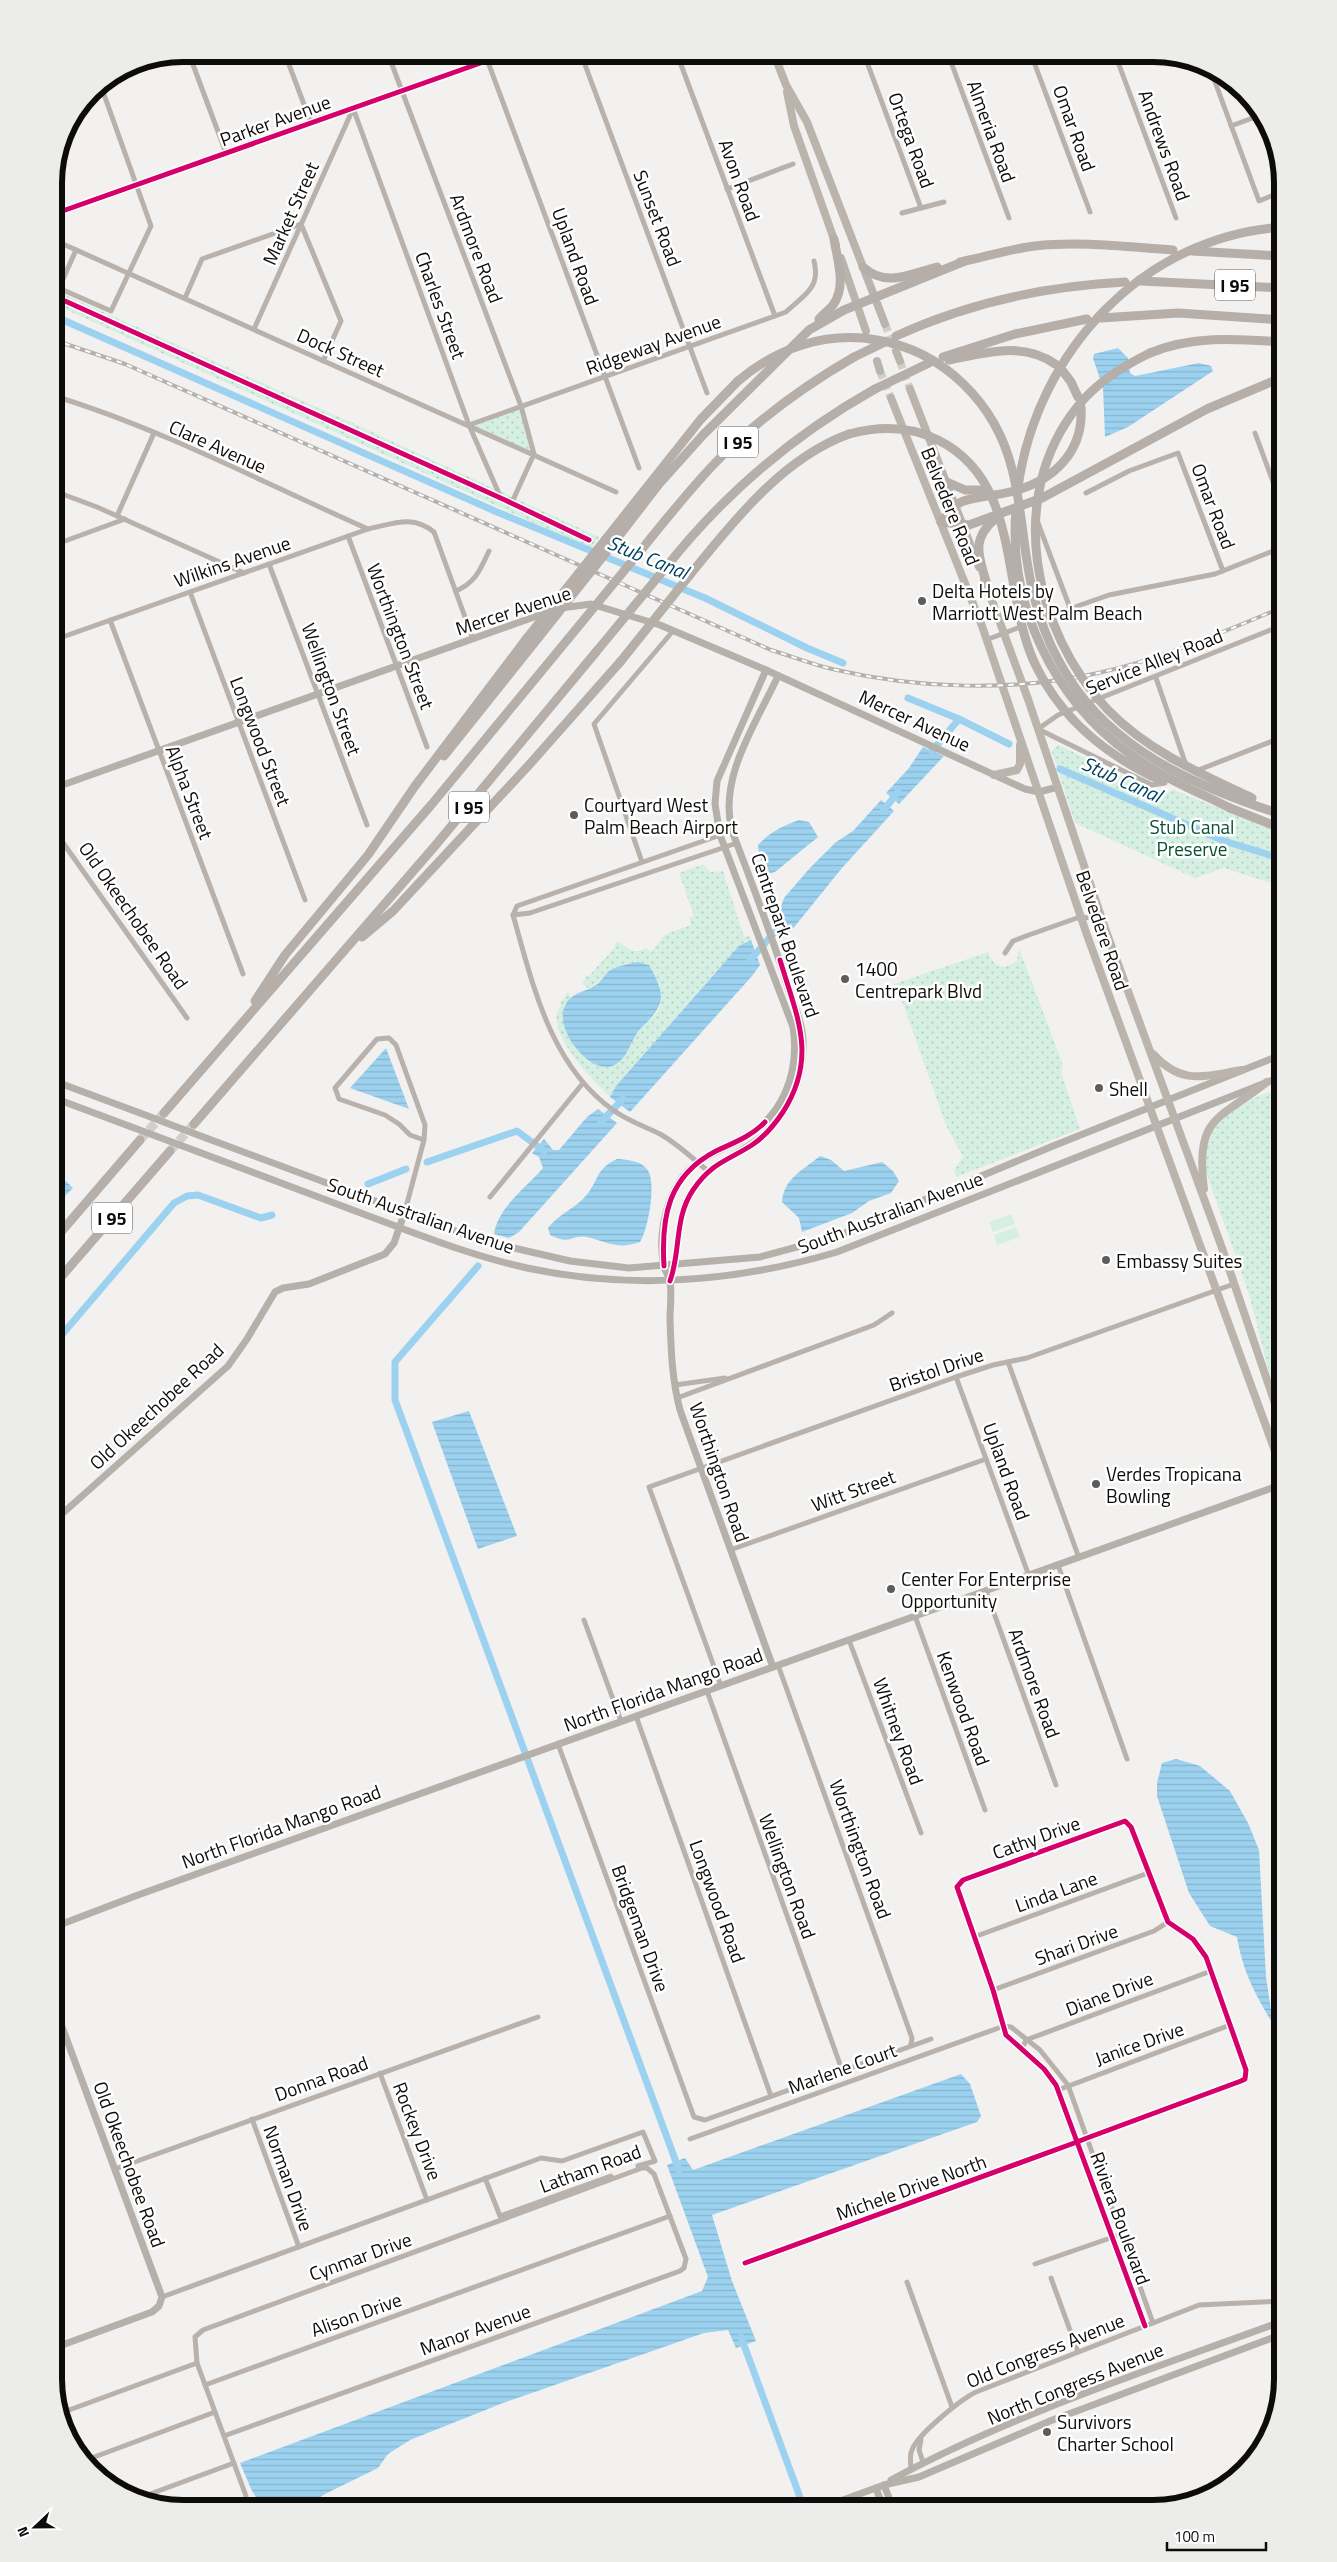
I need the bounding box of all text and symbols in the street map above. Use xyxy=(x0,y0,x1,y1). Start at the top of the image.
street label: Almeria Road xyxy=(960,76,1024,186)
street label: Omar Road xyxy=(1046,81,1104,175)
street label: Andrews Road xyxy=(1132,86,1198,204)
street label: Parker Avenue xyxy=(216,87,334,153)
street label: Ortega Road xyxy=(881,88,943,192)
street label: Avon Road xyxy=(712,135,768,225)
street label: Market Street xyxy=(254,156,326,269)
street label: Sunset Road xyxy=(626,166,690,270)
street label: Ardmore Road xyxy=(443,189,511,307)
street label: Upland Road xyxy=(545,203,607,309)
street label: Charles Street xyxy=(408,247,474,363)
road number: I 95 xyxy=(1215,270,1255,300)
street label: Ridgeway Avenue xyxy=(581,306,725,382)
street label: Dock Street xyxy=(293,320,390,384)
street label: Clare Avenue xyxy=(165,412,271,480)
road number: I 95 xyxy=(718,427,758,458)
street label: Belvedere Road xyxy=(914,443,988,569)
street label: Omar Road xyxy=(1184,459,1244,553)
water label: Stub Canal xyxy=(603,527,696,588)
street label: Wilkins Avenue xyxy=(170,528,294,594)
street label: Worthington Street xyxy=(360,559,442,713)
place label: Delta Hotels by Marriott West Palm Beach xyxy=(932,576,1142,627)
street label: Mercer Avenue xyxy=(452,578,574,642)
marker: Delta Hotels by Marriott West Palm Beach xyxy=(916,595,928,607)
street label: Wellington Street xyxy=(295,619,370,760)
street label: Service Alley Road xyxy=(1081,620,1227,702)
street label: Longwood Street xyxy=(223,672,299,810)
street label: Mercer Avenue xyxy=(855,682,975,758)
street label: Alpha Street xyxy=(159,741,221,844)
water label: Stub Canal xyxy=(1077,748,1169,811)
place label: Courtyard West Palm Beach Airport xyxy=(584,790,738,841)
road number: I 95 xyxy=(449,792,489,822)
marker: Courtyard West Palm Beach Airport xyxy=(568,809,580,821)
park label: Stub Canal Preserve xyxy=(1149,812,1235,863)
street label: Old Okeechobee Road xyxy=(72,835,196,995)
street label: Centrepark Boulevard xyxy=(744,849,828,1021)
street label: Belvedere Road xyxy=(1069,866,1137,994)
place label: 1400 Centrepark Blvd xyxy=(855,954,982,1005)
marker: 1400 Centrepark Blvd xyxy=(839,973,851,985)
place label: Shell xyxy=(1109,1074,1148,1103)
marker: Shell xyxy=(1093,1082,1105,1094)
street label: South Australian Avenue xyxy=(793,1163,987,1261)
street label: South Australian Avenue xyxy=(323,1169,519,1261)
road number: I 95 xyxy=(92,1202,132,1234)
place label: Embassy Suites xyxy=(1116,1246,1243,1275)
marker: Embassy Suites xyxy=(1100,1254,1112,1266)
street label: Old Okeechobee Road xyxy=(82,1336,230,1476)
street label: Bristol Drive xyxy=(885,1339,987,1399)
street label: Worthington Road xyxy=(682,1398,758,1546)
street label: Upland Road xyxy=(976,1418,1038,1524)
place label: Verdes Tropicana Bowling xyxy=(1106,1459,1242,1510)
street label: Witt Street xyxy=(807,1461,899,1519)
marker: Verdes Tropicana Bowling xyxy=(1090,1478,1102,1490)
place label: Center For Enterprise Opportunity xyxy=(901,1564,1071,1615)
marker: Center For Enterprise Opportunity xyxy=(885,1583,897,1595)
street label: Ardmore Road xyxy=(1002,1624,1068,1742)
street label: North Florida Mango Road xyxy=(559,1639,767,1739)
street label: Kenwood Road xyxy=(930,1647,998,1769)
street label: Whitney Road xyxy=(866,1673,932,1789)
street label: Worthington Road xyxy=(822,1775,900,1923)
street label: North Florida Mango Road xyxy=(177,1776,385,1876)
street label: Cathy Drive xyxy=(988,1808,1084,1866)
street label: Wellington Road xyxy=(752,1809,824,1943)
street label: Longwood Road xyxy=(682,1836,754,1966)
street label: Bridgeman Drive xyxy=(605,1860,677,1996)
street label: Linda Lane xyxy=(1011,1863,1101,1919)
street label: Shari Drive xyxy=(1030,1916,1122,1972)
street label: Diane Drive xyxy=(1061,1963,1157,2023)
street label: Janice Drive xyxy=(1090,2013,1188,2073)
street label: Marlene Court xyxy=(784,2035,901,2101)
street label: Donna Road xyxy=(270,2048,372,2108)
street label: Old Okeechobee Road xyxy=(86,2077,174,2251)
street label: Rockey Drive xyxy=(386,2078,450,2184)
street label: Norman Drive xyxy=(256,2121,322,2235)
street label: Latham Road xyxy=(535,2136,645,2200)
street label: Michele Drive North xyxy=(832,2146,990,2228)
street label: Riviera Boulevard xyxy=(1084,2147,1158,2289)
street label: Cynmar Drive xyxy=(305,2224,415,2288)
street label: Alison Drive xyxy=(307,2284,405,2344)
street label: Manor Avenue xyxy=(416,2296,534,2362)
street label: Old Congress Avenue xyxy=(961,2305,1129,2395)
street label: North Congress Avenue xyxy=(982,2334,1168,2432)
place label: Survivors Charter School xyxy=(1057,2407,1174,2458)
marker: Survivors Charter School xyxy=(1041,2426,1053,2438)
north arrow xyxy=(10,2502,60,2552)
scale bar xyxy=(1167,2520,1266,2552)
text: N xyxy=(11,2524,34,2540)
text: 100 m xyxy=(1174,2525,1215,2548)

